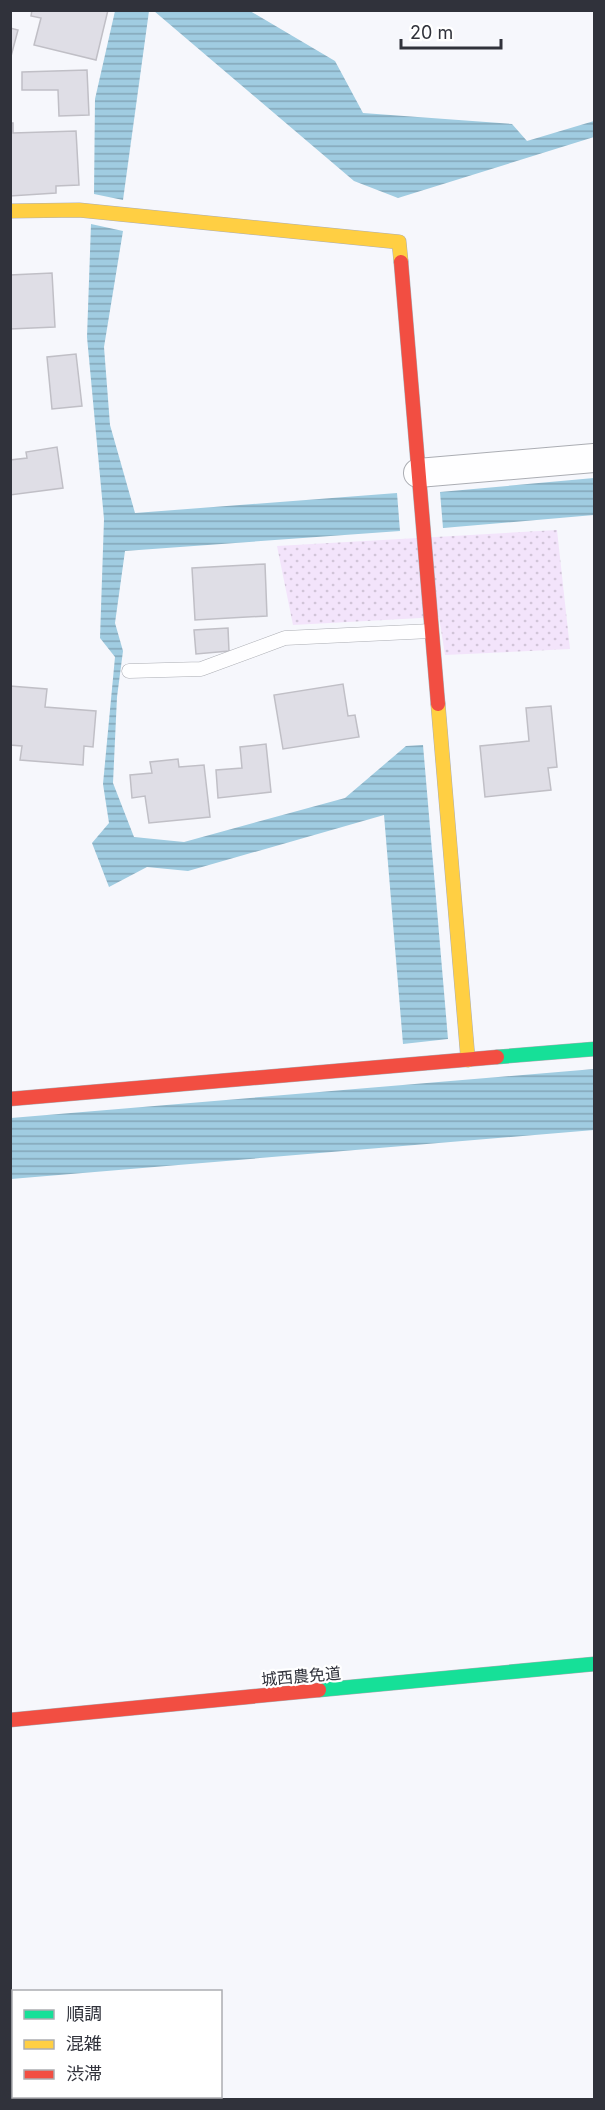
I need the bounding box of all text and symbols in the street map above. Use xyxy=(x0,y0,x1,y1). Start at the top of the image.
scale bar xyxy=(401,12,502,50)
text: 20 m xyxy=(410,22,453,43)
street label: 城西農免道 xyxy=(260,1663,342,1689)
legend xyxy=(12,1990,222,2098)
text: 順調 xyxy=(66,2003,102,2024)
text: 混雑 xyxy=(66,2033,102,2054)
text: 渋滞 xyxy=(66,2063,102,2084)

